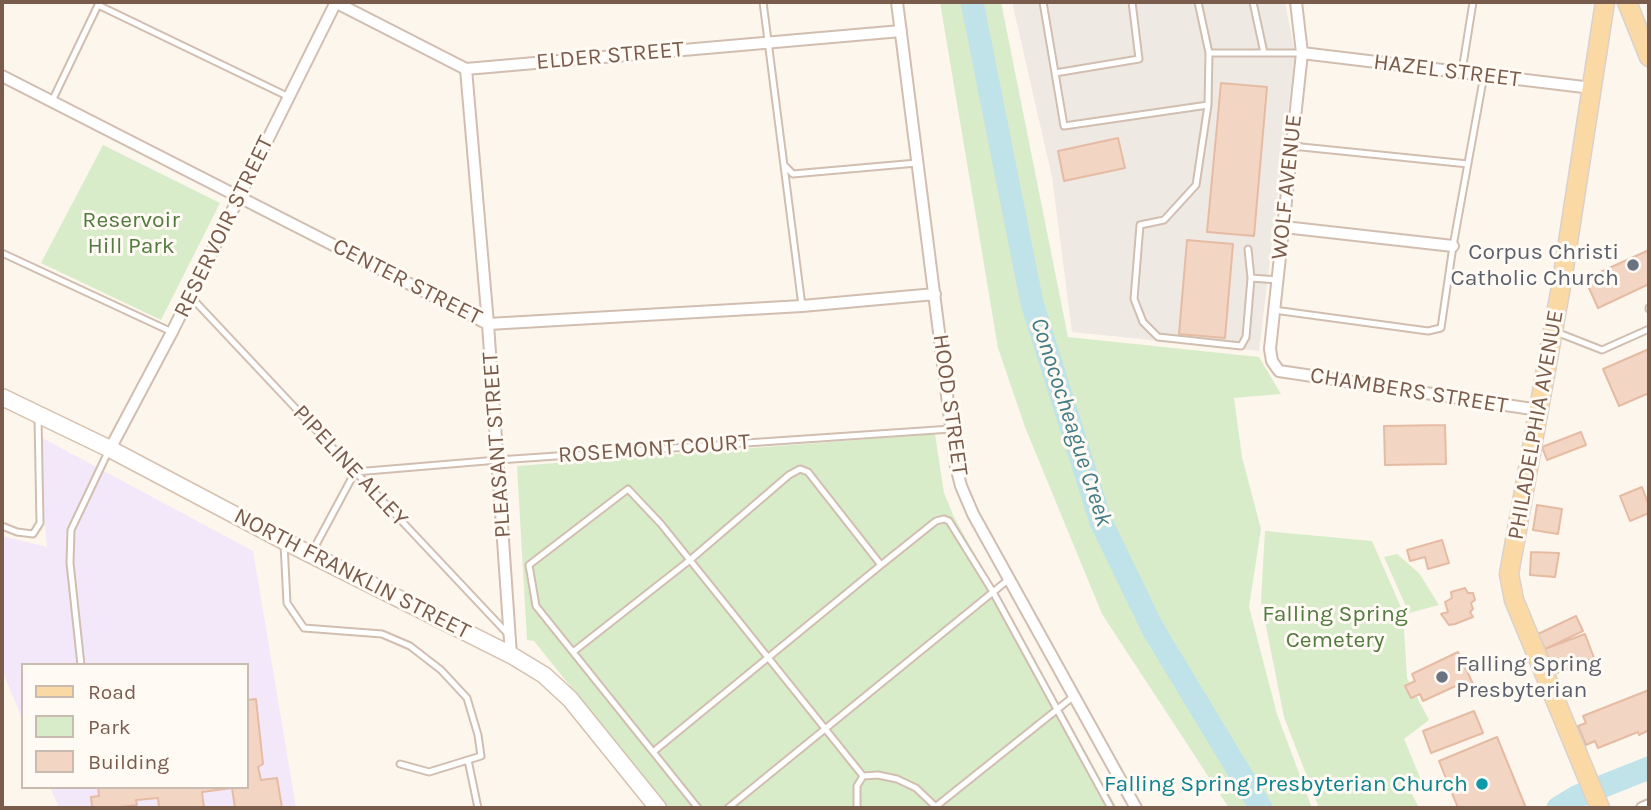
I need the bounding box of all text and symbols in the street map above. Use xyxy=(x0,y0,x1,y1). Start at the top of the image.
street label: ELDER STREET xyxy=(535,36,685,76)
street label: HAZEL STREET xyxy=(1372,48,1522,94)
street label: WOLF AVENUE xyxy=(1266,113,1308,261)
street label: RESERVOIR STREET xyxy=(168,132,280,322)
park label: Reservoir Hill Park xyxy=(82,206,180,260)
street label: CENTER STREET xyxy=(328,233,486,331)
place label: Corpus Christi Catholic Church xyxy=(1451,238,1619,292)
marker: Corpus Christi Catholic Church xyxy=(1625,257,1641,273)
street label: PHILADELPHIA AVENUE xyxy=(1502,308,1570,542)
water label: Conococheague Creek xyxy=(1024,314,1118,530)
street label: HOOD STREET xyxy=(926,332,974,478)
street label: PLEASANT STREET xyxy=(477,351,517,539)
street label: CHAMBERS STREET xyxy=(1308,362,1510,420)
street label: PIPELINE ALLEY xyxy=(287,399,413,533)
street label: ROSEMONT COURT xyxy=(557,429,751,469)
street label: NORTH FRANKLIN STREET xyxy=(229,502,475,646)
park label: Falling Spring Cemetery xyxy=(1262,600,1408,654)
place label: Falling Spring Presbyterian xyxy=(1456,650,1602,704)
legend xyxy=(21,663,248,789)
marker: Falling Spring Presbyterian xyxy=(1434,669,1450,685)
text: Road xyxy=(88,680,136,704)
text: Park xyxy=(88,715,131,739)
text: Building xyxy=(88,750,169,774)
place label: Falling Spring Presbyterian Church xyxy=(1104,770,1468,798)
marker: Falling Spring Presbyterian Church xyxy=(1474,776,1490,792)

